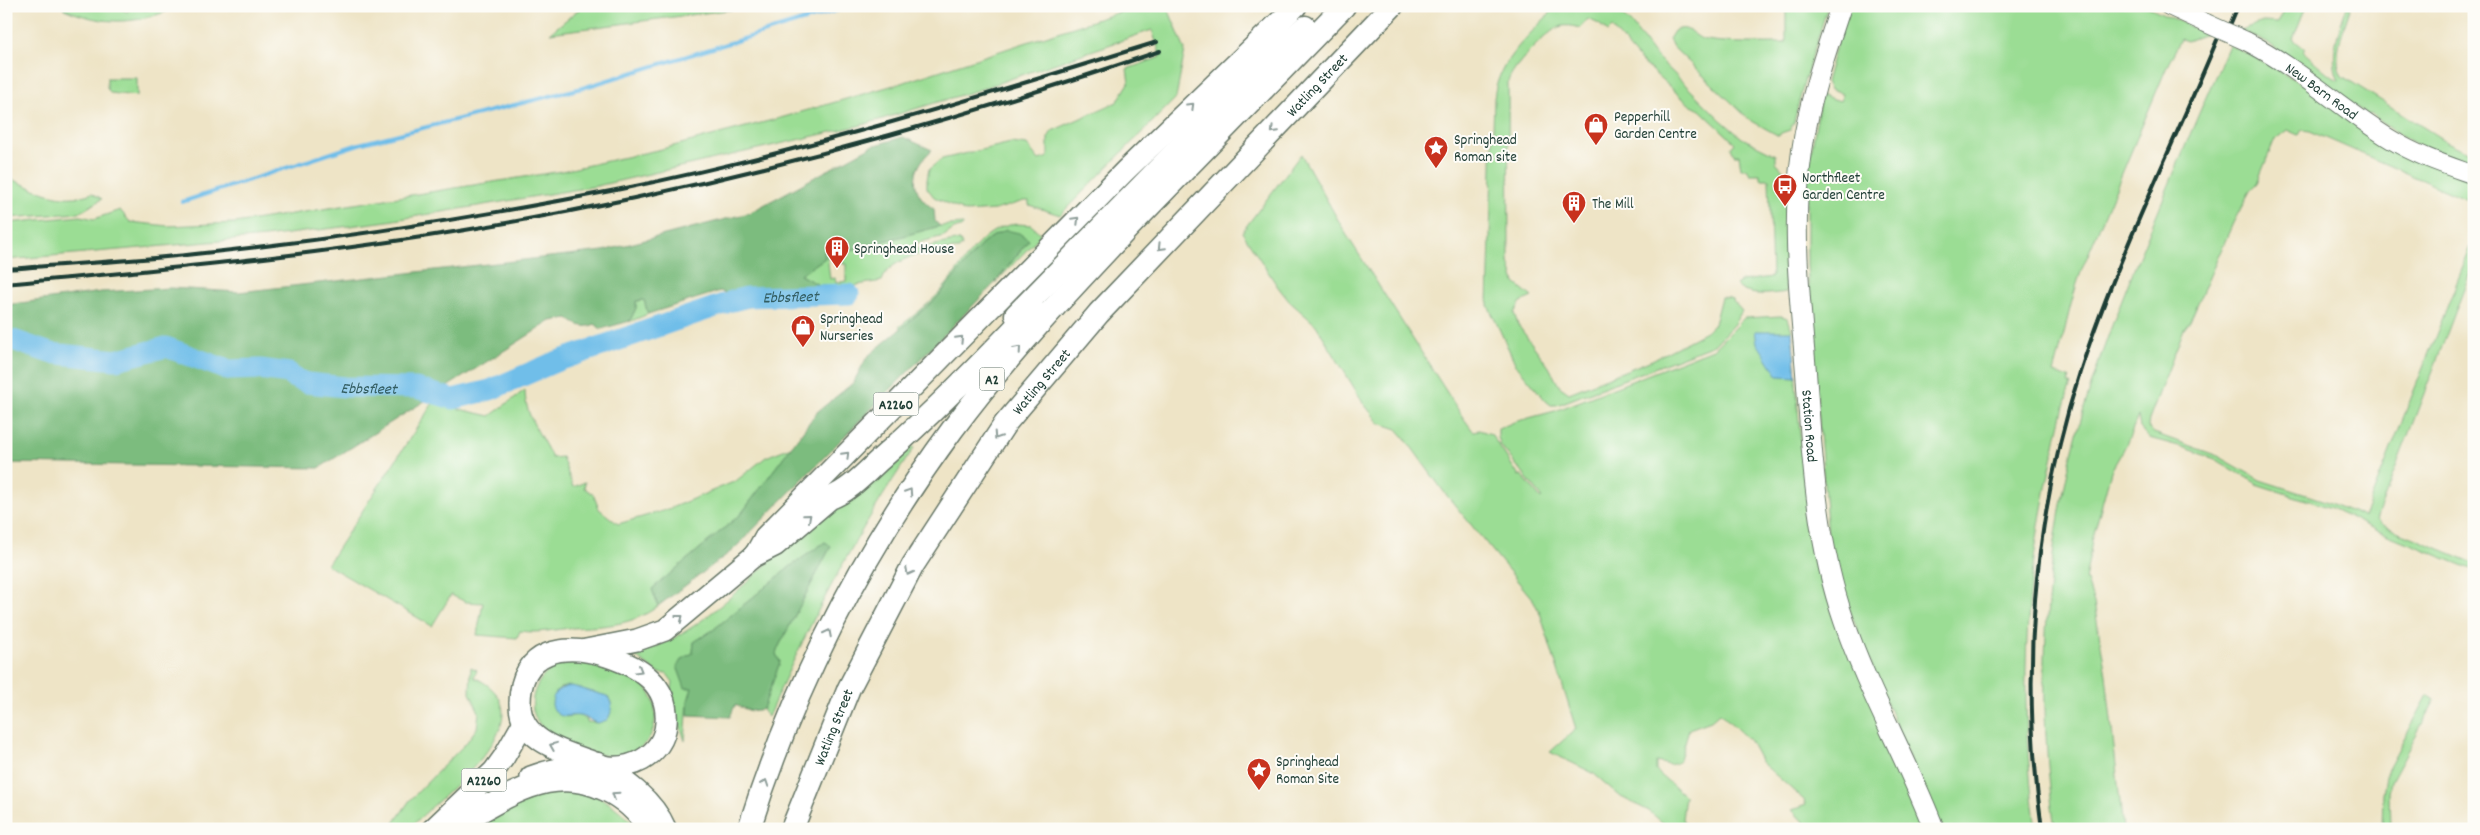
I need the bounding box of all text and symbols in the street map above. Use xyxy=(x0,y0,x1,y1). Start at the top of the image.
street label: Watling Street xyxy=(1282,49,1354,123)
street label: New Barn Road xyxy=(2280,58,2362,127)
one-way arrow xyxy=(1186,103,1195,112)
place label: Pepperhill Garden Centre xyxy=(1614,107,1697,146)
shop icon: Pepperhill Garden Centre xyxy=(1583,112,1609,146)
one-way arrow xyxy=(1270,124,1279,133)
place label: Springhead Roman site xyxy=(1454,130,1517,169)
place icon: Springhead Roman site xyxy=(1423,135,1449,169)
place label: Northfleet Garden Centre xyxy=(1802,168,1885,207)
bus stop icon: Northfleet Garden Centre xyxy=(1772,173,1798,207)
building icon: The Mill xyxy=(1561,190,1587,224)
place label: The Mill xyxy=(1592,194,1634,216)
one-way arrow xyxy=(1070,217,1079,226)
building icon: Springhead House xyxy=(824,235,850,269)
place label: Springhead House xyxy=(854,239,954,261)
one-way arrow xyxy=(1158,241,1167,250)
water label: Ebbsfleet xyxy=(762,286,821,311)
place label: Springhead Nurseries xyxy=(820,309,883,348)
shop icon: Springhead Nurseries xyxy=(790,314,816,348)
one-way arrow xyxy=(954,336,963,345)
street label: Watling Street xyxy=(1008,344,1078,421)
one-way arrow xyxy=(1012,346,1021,355)
road number: A2 xyxy=(980,368,1004,390)
water label: Ebbsfleet xyxy=(340,378,399,402)
street label: Station Road xyxy=(1794,389,1822,463)
road number: A2260 xyxy=(874,392,918,416)
one-way arrow xyxy=(994,430,1004,439)
one-way arrow xyxy=(840,452,849,461)
one-way arrow xyxy=(903,489,913,498)
one-way arrow xyxy=(802,514,811,523)
one-way arrow xyxy=(905,567,915,576)
one-way arrow xyxy=(674,615,684,624)
one-way arrow xyxy=(822,629,832,638)
one-way arrow xyxy=(634,664,643,674)
street label: Watling Street xyxy=(810,686,861,769)
one-way arrow xyxy=(549,742,558,753)
place label: Springhead Roman Site xyxy=(1276,752,1340,791)
place icon: Springhead Roman Site xyxy=(1246,757,1272,791)
road number: A2260 xyxy=(462,768,506,792)
one-way arrow xyxy=(759,779,769,787)
one-way arrow xyxy=(611,792,621,801)

